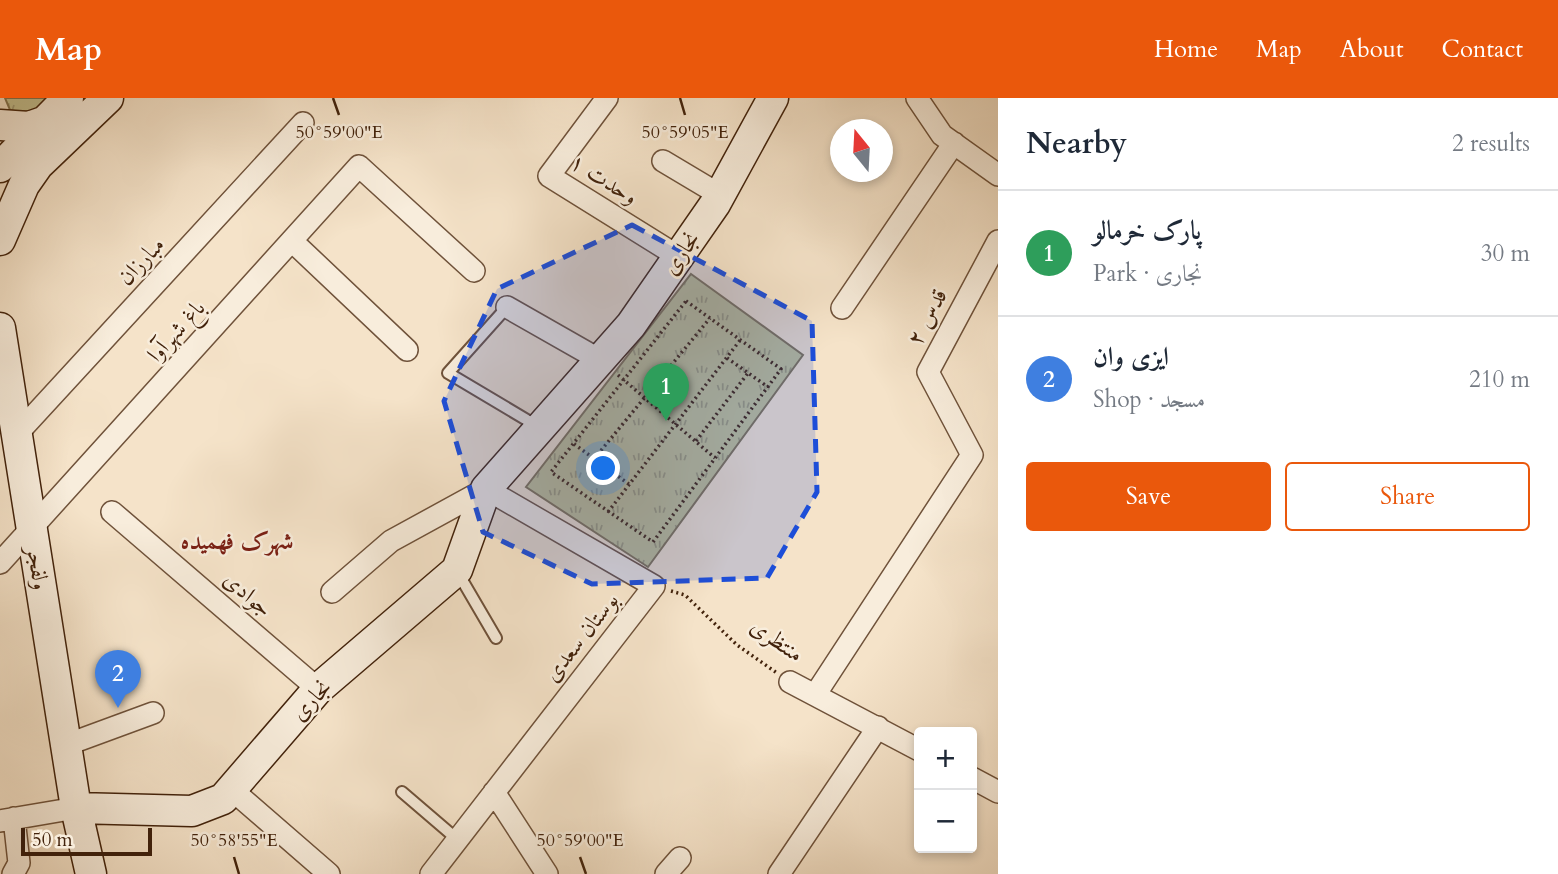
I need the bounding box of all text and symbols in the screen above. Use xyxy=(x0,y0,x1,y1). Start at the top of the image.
text: Map xyxy=(35,27,102,72)
text: Home xyxy=(1154,33,1218,66)
text: Map xyxy=(1256,33,1302,66)
text: About xyxy=(1340,33,1404,66)
text: Contact xyxy=(1442,33,1523,66)
north arrow xyxy=(830,119,893,182)
text: 50°59'00"E xyxy=(295,120,383,145)
text: 50°59'05"E xyxy=(641,120,729,145)
text: Nearby xyxy=(1026,123,1127,164)
text: 2 results xyxy=(1452,128,1530,159)
street label: وحدت ۱ xyxy=(564,146,644,212)
text: پارک خرمالو xyxy=(1093,213,1201,248)
street label: نجاری xyxy=(655,225,707,281)
street label: مبارزان xyxy=(110,230,172,292)
text: 1 xyxy=(1043,238,1055,269)
text: 30 m xyxy=(1481,238,1530,269)
text: Park · نجاری xyxy=(1093,258,1202,289)
street label: قدس ۲ xyxy=(899,283,955,351)
street label: باغ شهرآوا xyxy=(140,293,215,371)
text: ایزی وان xyxy=(1093,339,1169,374)
pin: 1 xyxy=(643,363,689,421)
text: 2 xyxy=(1043,364,1055,395)
text: 210 m xyxy=(1469,364,1530,395)
text: Shop · مسجد xyxy=(1093,384,1205,415)
your location xyxy=(586,451,620,485)
button: Save xyxy=(1026,462,1271,531)
button: Share xyxy=(1285,462,1530,531)
district label: شهرک فهمیده xyxy=(181,525,293,558)
street label: ولفجر xyxy=(19,542,57,592)
street label: جوادی xyxy=(217,564,279,624)
street label: بوستان سعدی xyxy=(536,586,626,688)
street label: منتظری xyxy=(744,611,810,669)
pin: 2 xyxy=(95,650,141,708)
street label: نجاری xyxy=(284,672,338,728)
map controls xyxy=(914,727,977,853)
button: + xyxy=(914,727,977,790)
button: − xyxy=(914,790,977,853)
scale bar xyxy=(21,825,152,857)
text: 50 m xyxy=(32,827,73,853)
text: 50°58'55"E xyxy=(190,828,278,853)
text: 50°59'00"E xyxy=(536,828,624,853)

